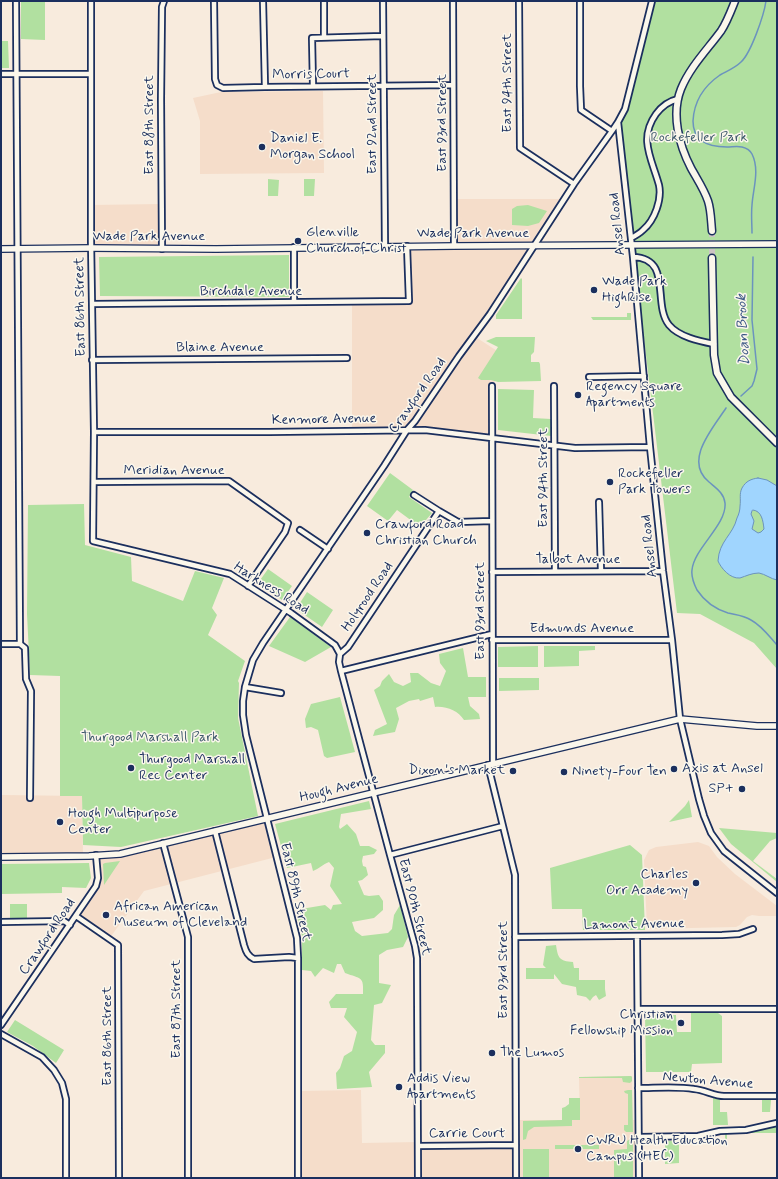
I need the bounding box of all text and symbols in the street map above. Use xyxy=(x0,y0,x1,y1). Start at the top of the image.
street label: East 94th Street xyxy=(500,33,516,133)
street label: Morris Court xyxy=(272,66,350,84)
street label: East 92nd Street xyxy=(365,74,381,174)
street label: East 93rd Street xyxy=(435,74,451,172)
street label: East 88th Street xyxy=(142,75,158,175)
park label: Rockefeller Park xyxy=(651,130,747,146)
place label: Daniel E. Morgan School xyxy=(270,131,355,164)
marker: Daniel E. Morgan School xyxy=(257,142,267,152)
street label: Ansel Road xyxy=(606,192,630,256)
place label: Glenville Church of Christ xyxy=(306,225,406,258)
street label: Wade Park Avenue xyxy=(417,226,529,242)
street label: Wade Park Avenue xyxy=(93,229,205,245)
marker: Glenville Church of Christ xyxy=(293,236,303,246)
street label: East 86th Street xyxy=(72,257,90,357)
place label: Wade Park HighRise xyxy=(602,274,667,306)
street label: Birchdale Avenue xyxy=(200,284,302,300)
marker: Wade Park HighRise xyxy=(589,285,599,295)
water label: Doan Brook xyxy=(733,294,755,366)
street label: Blaine Avenue xyxy=(176,340,264,356)
street label: Crawford Road xyxy=(386,355,450,437)
place label: Regency Square Apartments xyxy=(586,379,682,412)
marker: Regency Square Apartments xyxy=(573,390,583,400)
street label: Kenmore Avenue xyxy=(271,411,377,429)
street label: East 94th Street xyxy=(536,428,552,528)
street label: Meridian Avenue xyxy=(123,463,225,479)
place label: Rockefeller Park Towers xyxy=(618,466,690,498)
marker: Rockefeller Park Towers xyxy=(605,477,615,487)
street label: Ansel Road xyxy=(638,514,662,578)
place label: Crawford Road Christian Church xyxy=(375,517,477,550)
marker: Crawford Road Christian Church xyxy=(362,528,372,538)
street label: Talbot Avenue xyxy=(536,552,620,568)
street label: Harkness Road xyxy=(230,559,312,619)
street label: Holyrood Road xyxy=(339,559,397,635)
street label: East 93rd Street xyxy=(473,562,489,660)
street label: Edmunds Avenue xyxy=(530,621,634,637)
park label: Thurgood Marshall Park xyxy=(81,730,219,746)
place label: Thurgood Marshall Rec Center xyxy=(139,752,245,784)
place label: Axis at Ansel xyxy=(682,761,763,777)
marker: Thurgood Marshall Rec Center xyxy=(126,763,136,773)
place label: Dixon's Market xyxy=(409,763,505,779)
place label: Ninety-Four Ten xyxy=(572,764,667,780)
marker: Axis at Ansel xyxy=(669,764,679,774)
marker: Dixon's Market xyxy=(508,766,518,776)
marker: Ninety-Four Ten xyxy=(559,767,569,777)
street label: Hough Avenue xyxy=(298,771,380,807)
place label: SP+ xyxy=(709,781,734,797)
marker: SP+ xyxy=(737,784,747,794)
place label: Hough Multipurpose Center xyxy=(68,806,178,838)
marker: Hough Multipurpose Center xyxy=(55,817,65,827)
street label: East 89th Street xyxy=(276,841,314,943)
street label: East 90th Street xyxy=(394,857,434,957)
place label: Charles Orr Academy xyxy=(606,867,688,900)
marker: Charles Orr Academy xyxy=(691,878,701,888)
street label: Crawford Road xyxy=(16,895,80,979)
place label: African American Museum of Cleveland xyxy=(114,899,247,932)
marker: African American Museum of Cleveland xyxy=(101,910,111,920)
street label: Lamont Avenue xyxy=(583,916,685,934)
street label: East 93rd Street xyxy=(496,921,512,1019)
street label: East 87th Street xyxy=(169,959,185,1059)
street label: East 86th Street xyxy=(100,986,116,1086)
place label: Christian Fellowship Mission xyxy=(570,1007,673,1040)
marker: Christian Fellowship Mission xyxy=(676,1018,686,1028)
place label: The Lumos xyxy=(500,1045,564,1061)
marker: The Lumos xyxy=(487,1048,497,1058)
street label: Newton Avenue xyxy=(662,1069,754,1093)
place label: Addis View Apartments xyxy=(407,1071,476,1104)
marker: Addis View Apartments xyxy=(394,1082,404,1092)
street label: Carrie Court xyxy=(429,1126,505,1142)
place label: CWRU Health Education Campus (HEC) xyxy=(586,1133,727,1166)
marker: CWRU Health Education Campus (HEC) xyxy=(573,1144,583,1154)

